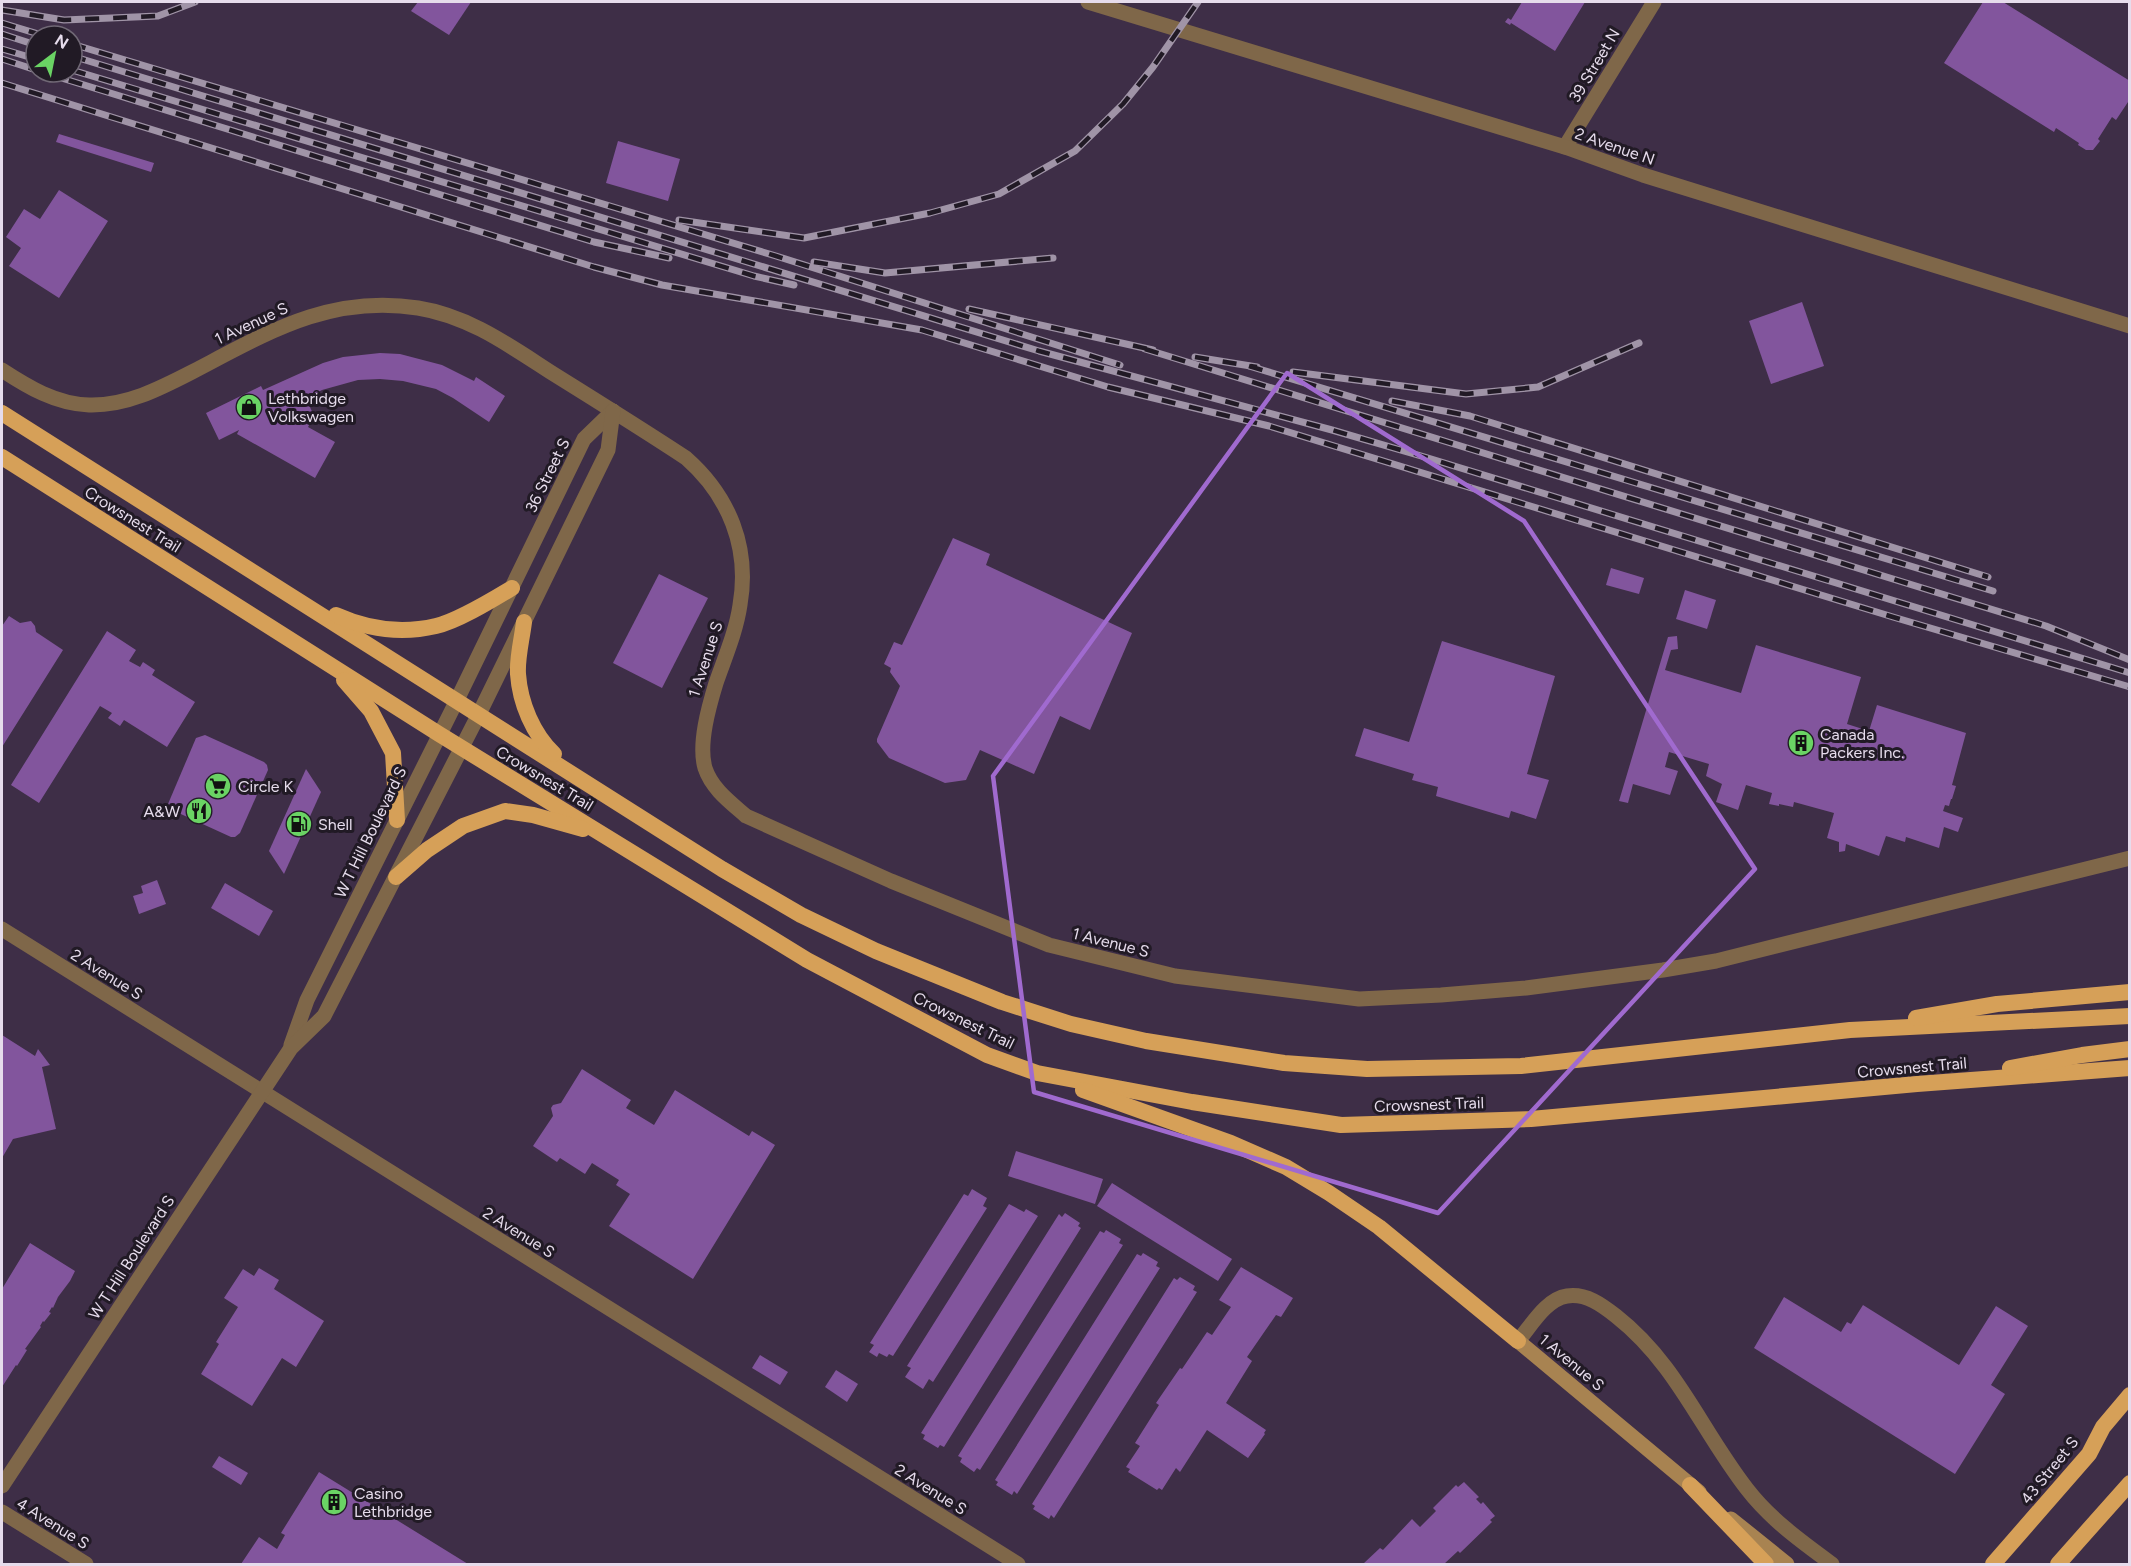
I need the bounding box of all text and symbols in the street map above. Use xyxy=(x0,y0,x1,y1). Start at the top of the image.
north arrow xyxy=(24,24,84,84)
street label: 39 Street N xyxy=(1565,25,1624,106)
text: N xyxy=(51,30,72,53)
street label: 2 Avenue N xyxy=(1572,124,1657,169)
street label: 1 Avenue S xyxy=(212,298,291,349)
place label: Lethbridge Volkswagen xyxy=(268,389,354,426)
shop icon: Lethbridge Volkswagen xyxy=(234,392,264,422)
street label: 36 Street S xyxy=(521,435,574,515)
street label: Crowsnest Trail xyxy=(81,482,184,557)
street label: 1 Avenue S xyxy=(684,619,727,699)
place label: Canada Packers Inc. xyxy=(1820,725,1904,762)
building icon: Canada Packers Inc. xyxy=(1786,728,1816,758)
street label: Crowsnest Trail xyxy=(493,742,597,815)
street label: W T Hill Boulevard S xyxy=(330,763,411,901)
supermarket icon: Circle K xyxy=(203,771,233,801)
place label: Circle K xyxy=(238,777,294,796)
restaurant icon: A&W xyxy=(184,796,214,826)
place label: A&W xyxy=(144,802,181,821)
fuel station icon: Shell xyxy=(284,809,314,839)
place label: Shell xyxy=(318,815,353,834)
street label: 1 Avenue S xyxy=(1071,924,1151,961)
street label: 2 Avenue S xyxy=(67,945,146,1004)
street label: Crowsnest Trail xyxy=(910,988,1017,1053)
street label: Crowsnest Trail xyxy=(1856,1053,1968,1082)
street label: Crowsnest Trail xyxy=(1374,1093,1484,1116)
street label: W T Hill Boulevard S xyxy=(84,1192,179,1323)
street label: 2 Avenue S xyxy=(479,1203,558,1262)
street label: 1 Avenue S xyxy=(1536,1330,1608,1395)
street label: 43 Street S xyxy=(2016,1433,2082,1508)
street label: 2 Avenue S xyxy=(891,1460,970,1519)
place label: Casino Lethbridge xyxy=(354,1484,432,1521)
building icon: Casino Lethbridge xyxy=(319,1487,349,1517)
street label: 4 Avenue S xyxy=(13,1494,93,1553)

